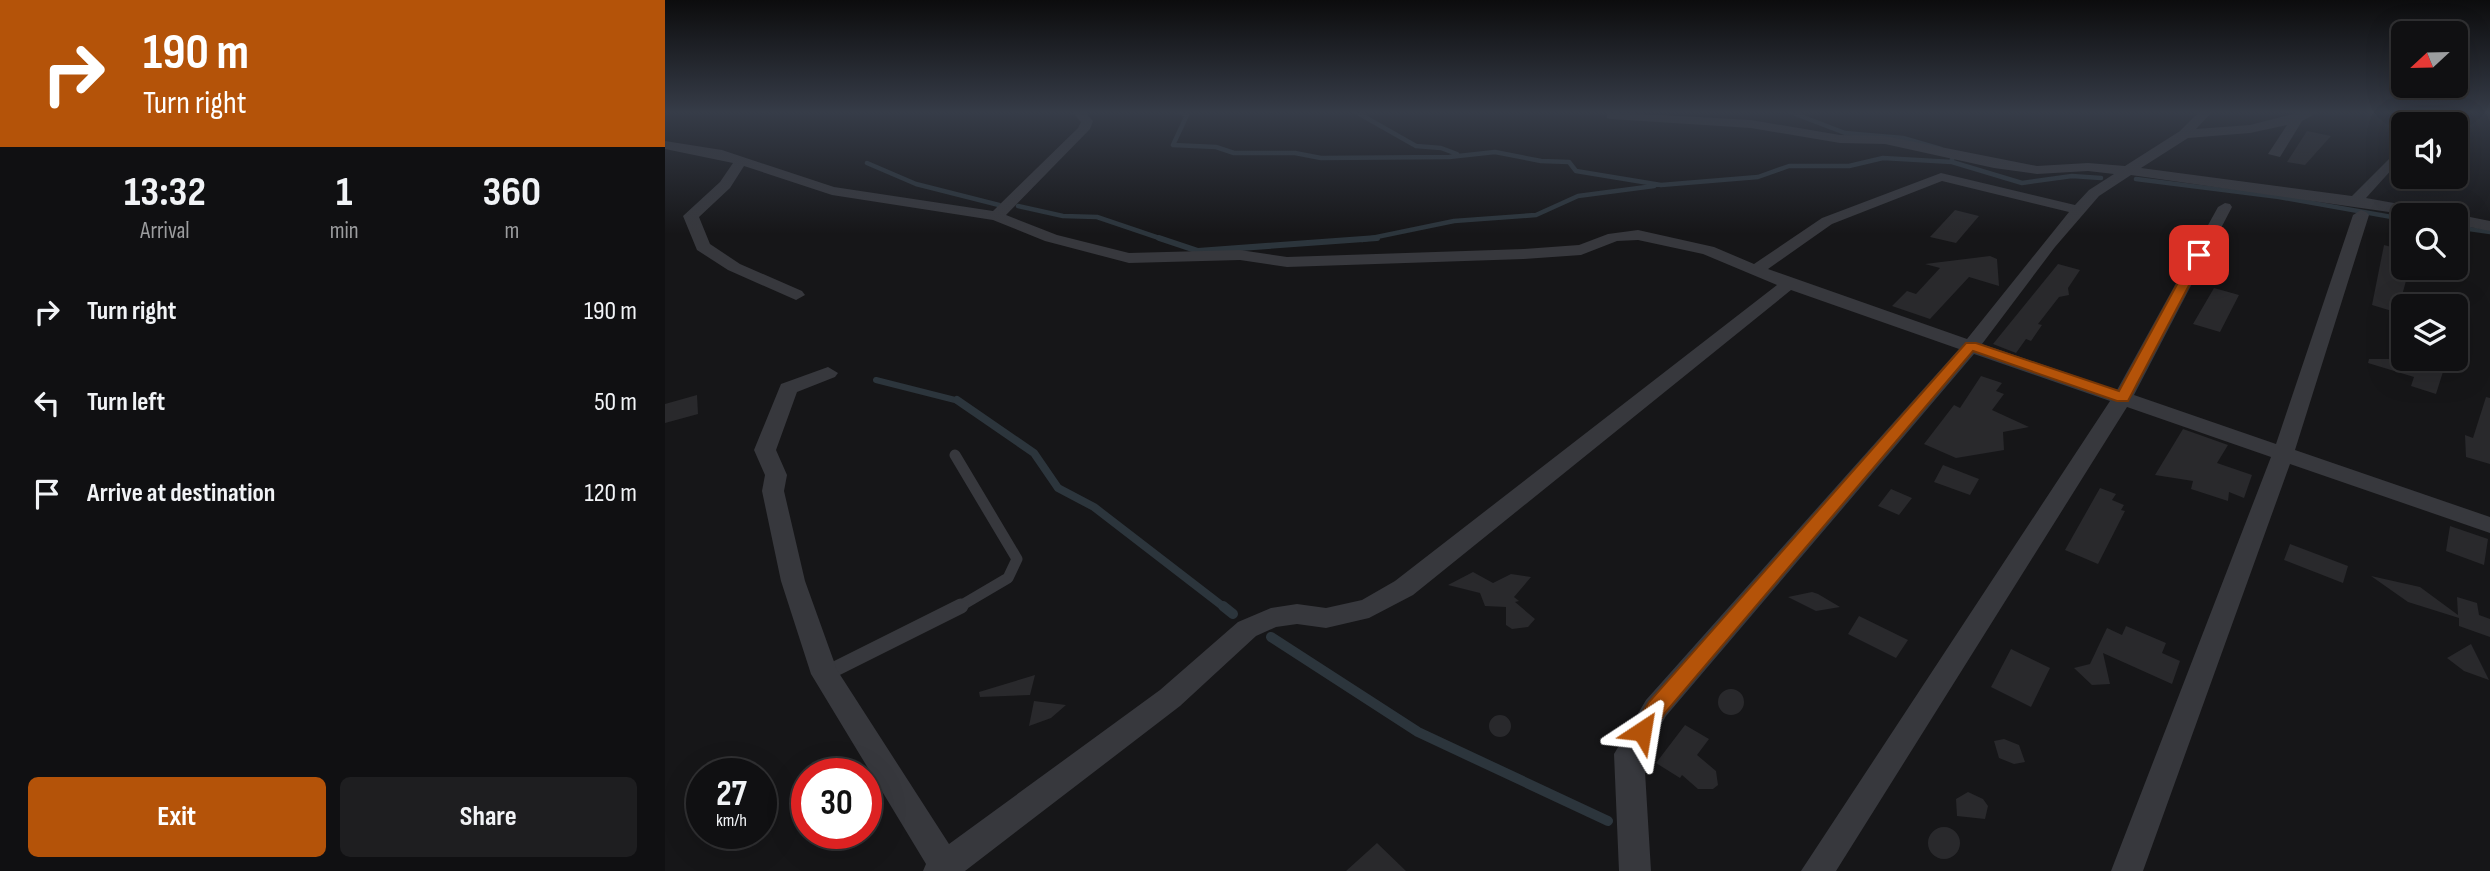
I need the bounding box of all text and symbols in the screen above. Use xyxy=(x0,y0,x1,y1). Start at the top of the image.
north arrow xyxy=(2391,21,2467,98)
map controls xyxy=(2391,21,2468,371)
text: 190 m xyxy=(143,24,249,83)
icon: right xyxy=(28,28,119,119)
text: Turn right xyxy=(143,84,247,123)
button: sound xyxy=(2391,112,2468,189)
text: 13:32 xyxy=(124,167,206,218)
text: 1 xyxy=(336,167,352,218)
text: 360 xyxy=(483,167,541,218)
button: search xyxy=(2391,203,2468,280)
text: Arrival xyxy=(140,217,190,245)
text: min xyxy=(330,217,359,245)
text: m xyxy=(504,217,519,245)
pin xyxy=(2169,225,2229,285)
icon: arrive xyxy=(2180,236,2218,274)
icon: right xyxy=(28,293,66,331)
button: layers xyxy=(2391,294,2468,371)
text: Turn right xyxy=(87,296,176,327)
text: 190 m xyxy=(584,296,637,327)
icon: left xyxy=(28,384,66,422)
text: Turn left xyxy=(87,387,165,418)
text: 50 m xyxy=(594,387,637,418)
icon: arrive xyxy=(28,475,66,513)
text: Arrive at destination xyxy=(87,478,275,509)
text: 120 m xyxy=(584,478,637,509)
position arrow xyxy=(1605,694,1679,768)
speed limit sign: 30 xyxy=(791,758,882,849)
text: 27 xyxy=(716,773,747,816)
button: Exit xyxy=(28,777,326,857)
button: Share xyxy=(340,777,637,857)
text: km/h xyxy=(716,810,747,831)

